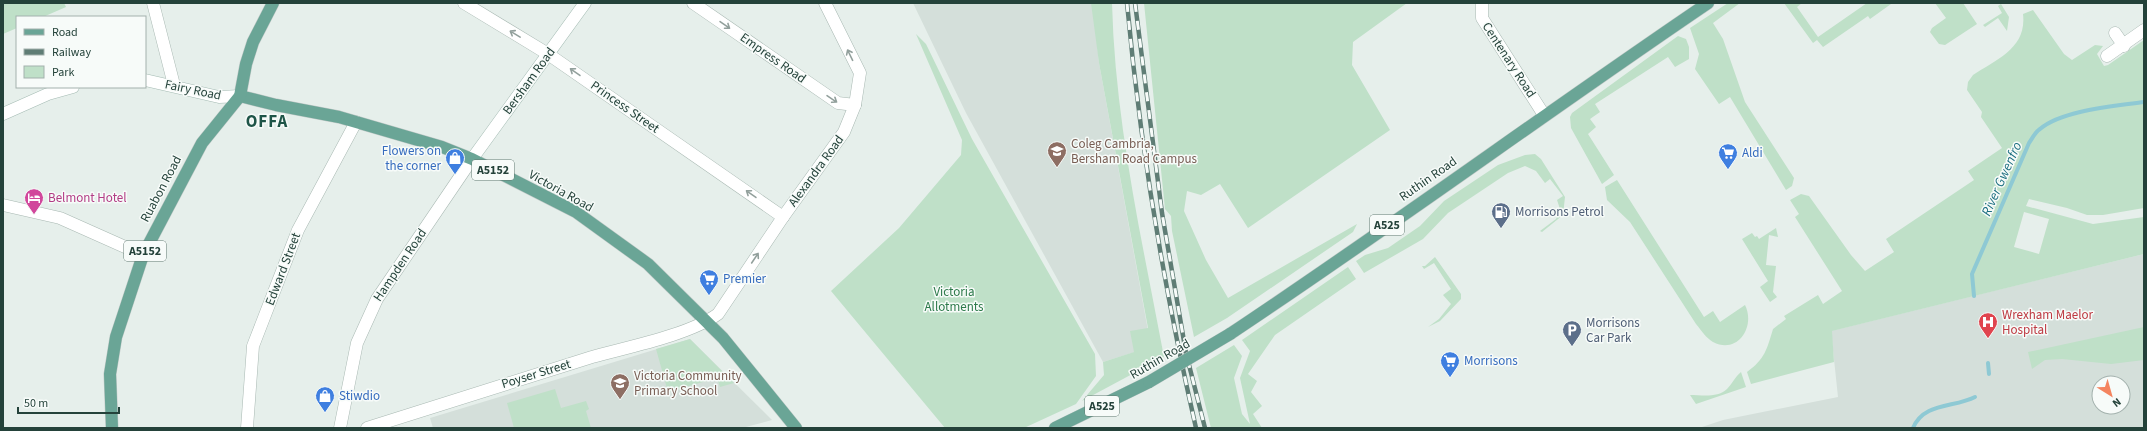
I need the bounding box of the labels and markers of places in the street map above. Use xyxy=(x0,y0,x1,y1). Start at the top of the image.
place label: Coleg Cambria, Bersham Road Campus xyxy=(1071,135,1198,168)
school or university icon: Coleg Cambria, Bersham Road Campus xyxy=(1046,140,1068,168)
place label: Flowers on the corner xyxy=(382,142,441,175)
supermarket icon: Aldi xyxy=(1717,142,1739,170)
place label: Aldi xyxy=(1742,144,1763,162)
shop icon: Flowers on the corner xyxy=(444,147,466,175)
hotel icon: Belmont Hotel xyxy=(23,187,45,215)
place label: Belmont Hotel xyxy=(48,189,127,207)
fuel station icon: Morrisons Petrol xyxy=(1490,201,1512,229)
place label: Morrisons Petrol xyxy=(1515,203,1604,221)
supermarket icon: Premier xyxy=(698,268,720,296)
place label: Premier xyxy=(723,270,767,288)
place label: Wrexham Maelor Hospital xyxy=(2002,306,2094,339)
hospital icon: Wrexham Maelor Hospital xyxy=(1977,311,1999,339)
place label: Morrisons Car Park xyxy=(1586,314,1640,347)
parking icon: Morrisons Car Park xyxy=(1561,319,1583,347)
supermarket icon: Morrisons xyxy=(1439,350,1461,378)
place label: Morrisons xyxy=(1464,352,1518,370)
place label: Victoria Community Primary School xyxy=(634,367,742,400)
school or university icon: Victoria Community Primary School xyxy=(609,372,631,400)
shop icon: Stiwdio xyxy=(314,385,336,413)
place label: Stiwdio xyxy=(339,387,380,405)

